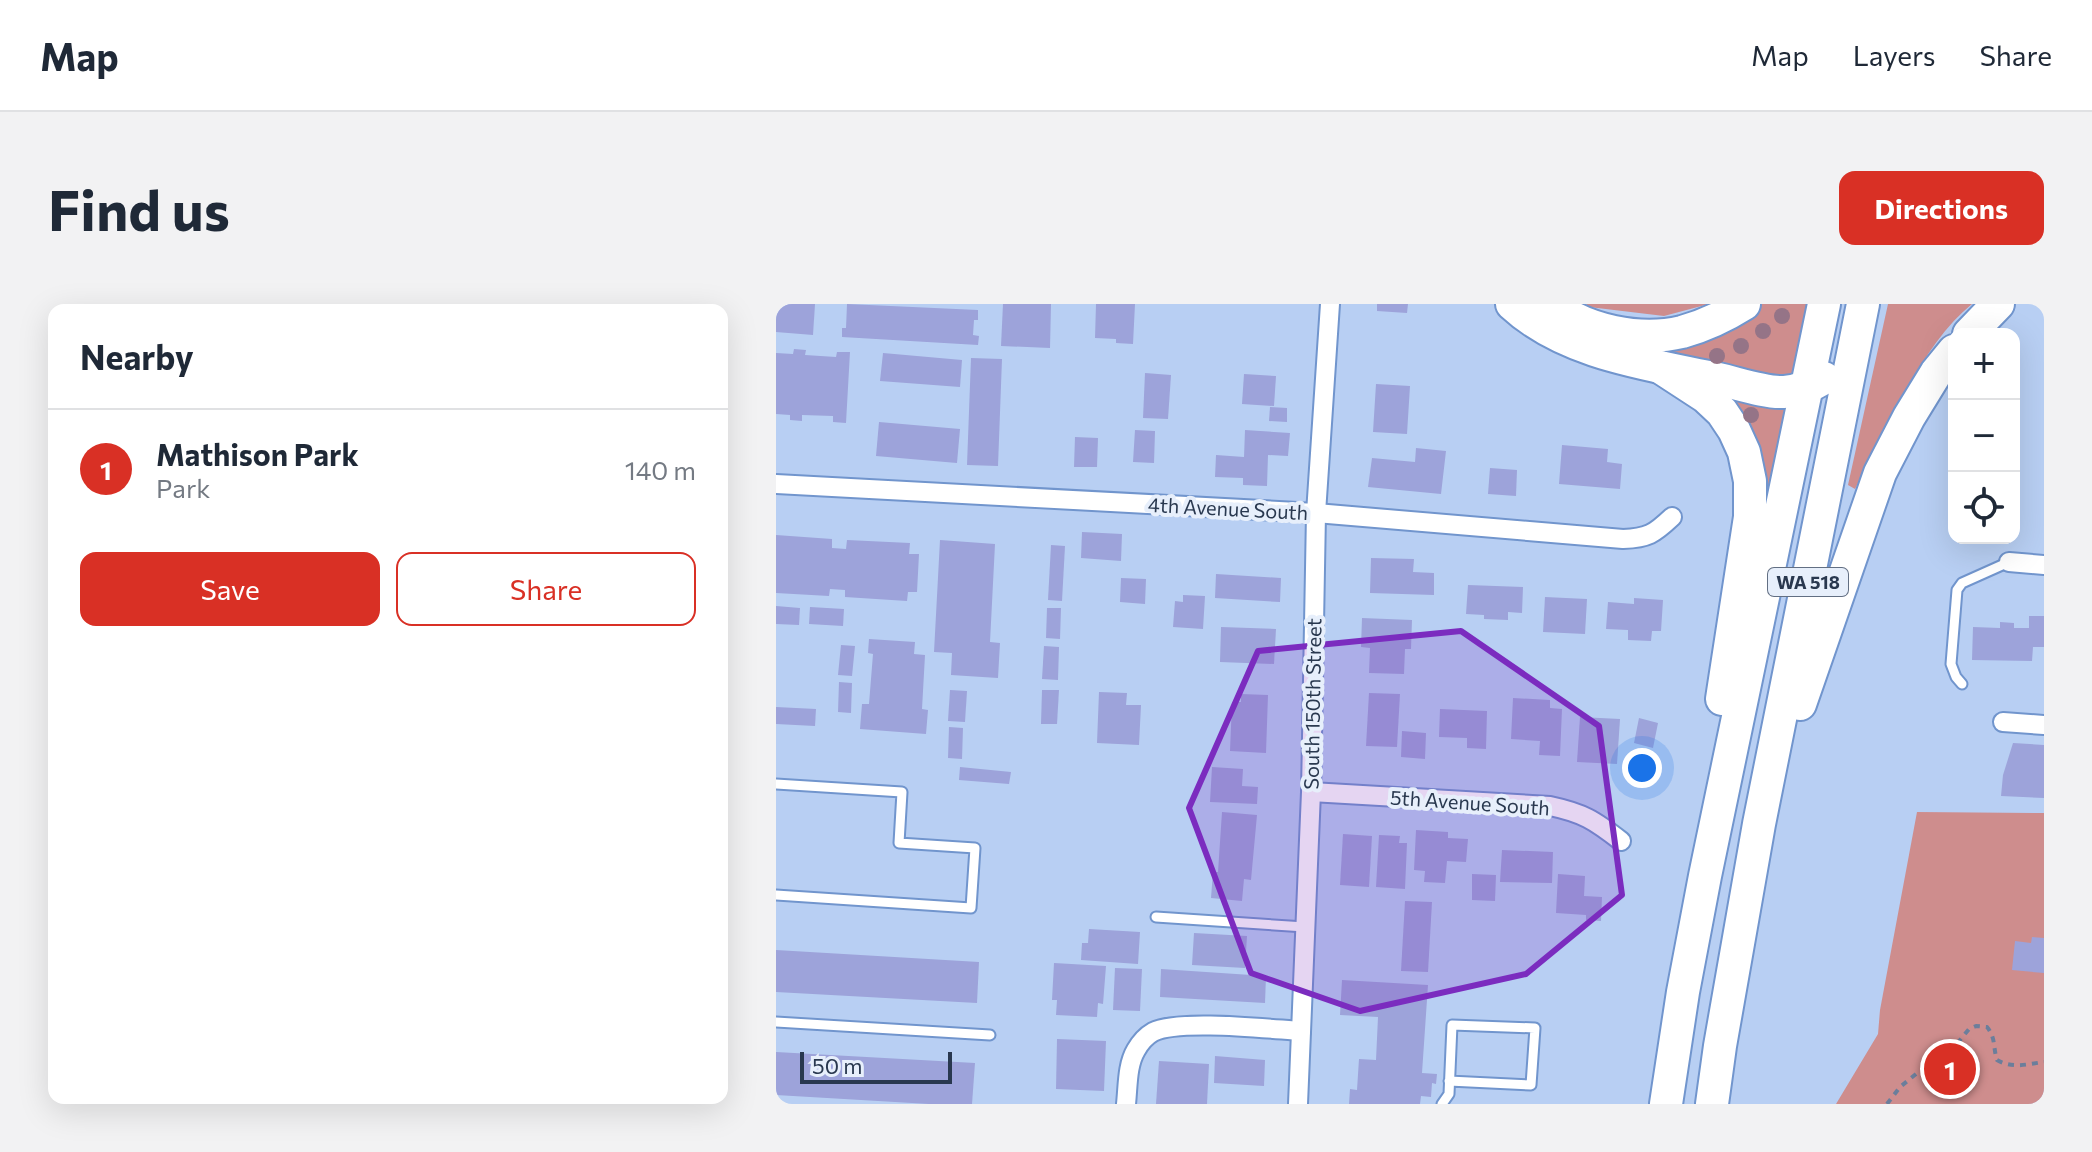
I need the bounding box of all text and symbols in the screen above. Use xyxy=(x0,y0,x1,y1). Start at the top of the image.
text: Map xyxy=(40,32,119,79)
text: Map xyxy=(1751,38,1809,72)
text: Layers xyxy=(1853,38,1935,72)
text: Share xyxy=(1979,38,2052,72)
button: Directions xyxy=(1839,171,2044,245)
text: Find us xyxy=(48,174,230,243)
map controls xyxy=(1948,328,2020,544)
button: + xyxy=(1948,328,2020,400)
text: Nearby xyxy=(80,335,194,377)
button: − xyxy=(1948,400,2020,472)
text: Mathison Park xyxy=(156,435,359,472)
text: 1 xyxy=(100,454,112,485)
text: 140 m xyxy=(625,454,696,485)
text: Park xyxy=(156,472,210,503)
button: locate xyxy=(1948,472,2020,544)
street label: 4th Avenue South xyxy=(1147,492,1309,524)
button: Save xyxy=(80,552,380,626)
button: Share xyxy=(396,552,696,626)
road number: WA 518 xyxy=(1768,568,1848,596)
street label: South 150th Street xyxy=(1299,618,1325,790)
your location xyxy=(1622,748,1662,788)
street label: 5th Avenue South xyxy=(1389,784,1551,820)
pin: 1 xyxy=(1924,1039,1976,1099)
scale bar xyxy=(800,1048,952,1084)
text: 50 m xyxy=(812,1052,862,1079)

